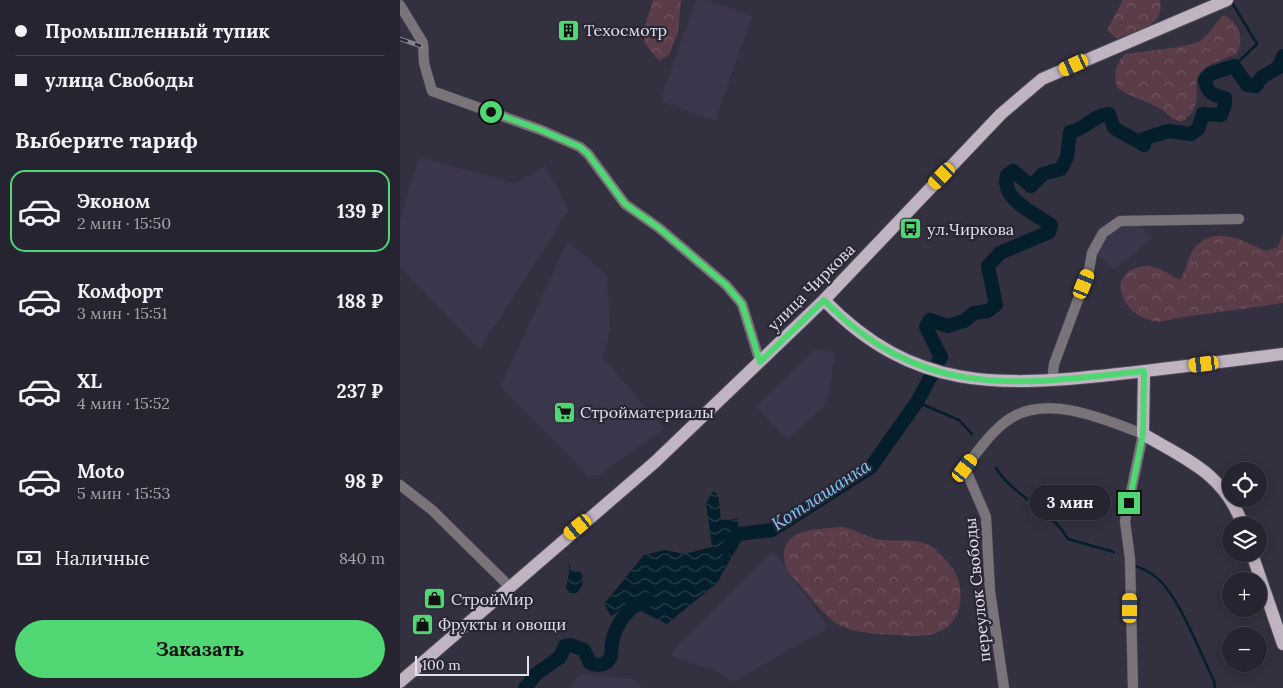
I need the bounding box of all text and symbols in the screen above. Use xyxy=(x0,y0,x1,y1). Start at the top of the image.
building icon: Техосмотр xyxy=(556,18,580,42)
text: Промышленный тупик xyxy=(45,19,270,43)
place label: Техосмотр xyxy=(584,20,667,40)
car xyxy=(1057,52,1090,78)
text: улица Свободы xyxy=(45,68,194,92)
route start xyxy=(480,101,502,123)
text: Выберите тариф xyxy=(15,126,198,154)
car xyxy=(926,160,957,192)
icon: car xyxy=(17,189,62,234)
text: Эконом xyxy=(77,189,150,213)
text: 139 ₽ xyxy=(337,199,383,223)
text: 2 мин · 15:50 xyxy=(77,213,171,233)
bus stop icon: ул.Чиркова xyxy=(899,217,923,241)
place label: ул.Чиркова xyxy=(927,219,1014,239)
street label: улица Чиркова xyxy=(763,239,859,335)
car xyxy=(1071,267,1096,301)
icon: car xyxy=(17,279,62,324)
text: Комфорт xyxy=(77,279,163,303)
text: 188 ₽ xyxy=(337,289,383,313)
text: 3 мин · 15:51 xyxy=(77,303,167,323)
car xyxy=(1188,355,1219,373)
icon: car xyxy=(17,369,62,414)
text: XL xyxy=(77,369,102,393)
text: 237 ₽ xyxy=(337,379,383,403)
text: 4 мин · 15:52 xyxy=(77,393,170,413)
supermarket icon: Стройматериалы xyxy=(552,400,576,424)
place label: Стройматериалы xyxy=(580,402,714,422)
car xyxy=(949,452,980,484)
water label: Котлашанка xyxy=(767,454,875,535)
icon: car xyxy=(17,459,62,504)
text: Moto xyxy=(77,459,124,483)
map controls xyxy=(1222,462,1267,672)
button: locate xyxy=(1222,462,1267,507)
text: 98 ₽ xyxy=(344,469,383,493)
text: 5 мин · 15:53 xyxy=(77,483,170,503)
callout: 3 мин xyxy=(1029,486,1112,520)
text: 3 мин xyxy=(1046,492,1094,512)
route end xyxy=(1118,492,1140,514)
car xyxy=(561,512,594,542)
street label: переулок Свободы xyxy=(959,517,995,663)
button: layers xyxy=(1222,517,1267,562)
icon: cash xyxy=(15,544,43,572)
text: Наличные xyxy=(55,546,149,570)
text: 840 m xyxy=(339,548,385,568)
button: + xyxy=(1222,572,1267,617)
shop icon: СтройМир xyxy=(423,587,447,611)
place label: СтройМир xyxy=(451,589,533,609)
car xyxy=(1122,593,1137,623)
shop icon: Фрукты и овощи xyxy=(410,612,434,636)
place label: Фрукты и овощи xyxy=(438,614,566,634)
button: Заказать xyxy=(15,620,385,678)
button: − xyxy=(1222,627,1267,672)
scale bar xyxy=(415,653,529,676)
text: 100 m xyxy=(422,656,461,674)

